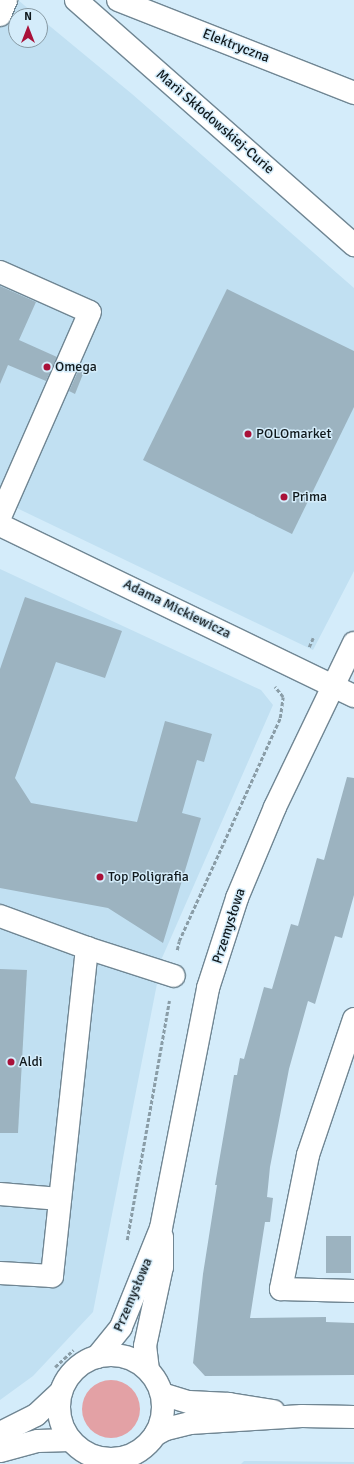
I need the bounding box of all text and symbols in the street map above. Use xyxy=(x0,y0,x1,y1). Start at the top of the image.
north arrow xyxy=(8,8,48,48)
text: N xyxy=(24,10,32,23)
street label: Elektryczna xyxy=(200,26,272,66)
street label: Marii Skłodowskiej-Curie xyxy=(153,66,277,178)
place label: Omega xyxy=(55,359,97,375)
marker: Omega xyxy=(42,362,52,372)
place label: POLOmarket xyxy=(256,426,331,442)
marker: POLOmarket xyxy=(243,429,253,439)
place label: Prima xyxy=(292,489,327,505)
marker: Prima xyxy=(279,492,289,502)
street label: Adama Mickiewicza xyxy=(120,576,234,642)
place label: Top Poligrafia xyxy=(108,869,189,885)
marker: Top Poligrafia xyxy=(95,872,105,882)
street label: Przemysłowa xyxy=(209,886,249,966)
place label: Aldi xyxy=(19,1054,43,1070)
marker: Aldi xyxy=(6,1057,16,1067)
street label: Przemysłowa xyxy=(110,1256,156,1334)

